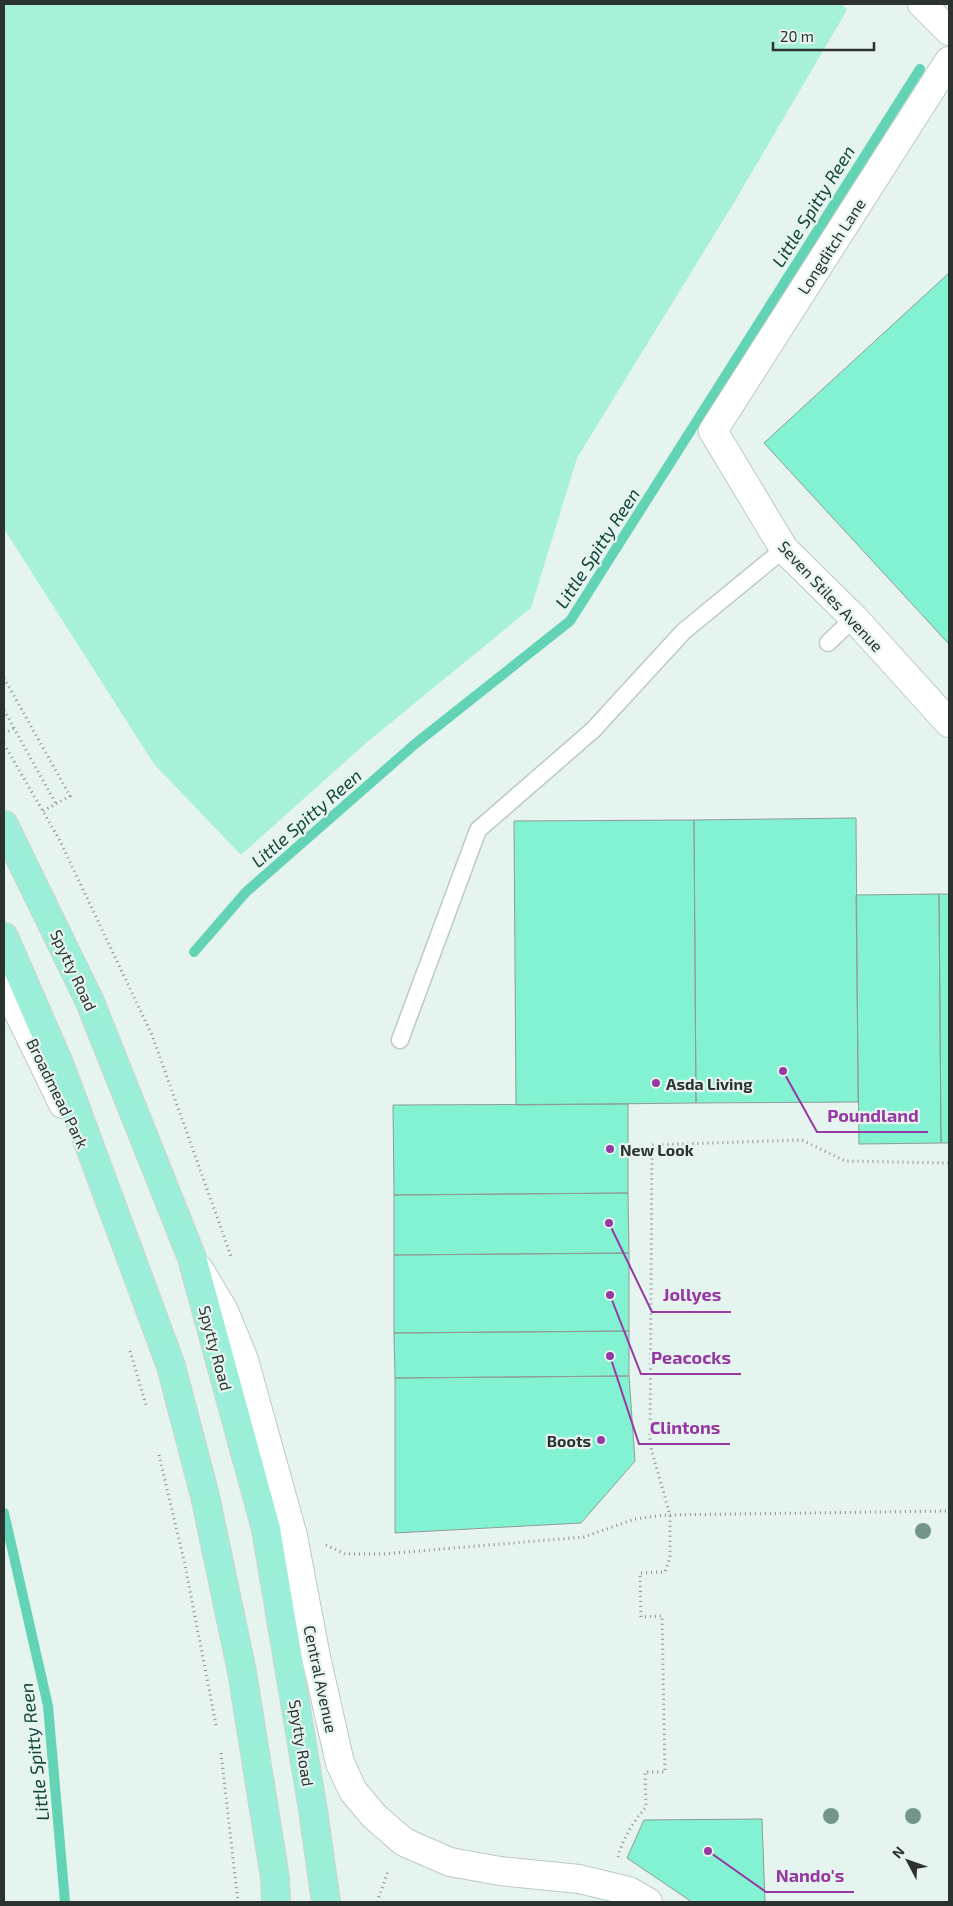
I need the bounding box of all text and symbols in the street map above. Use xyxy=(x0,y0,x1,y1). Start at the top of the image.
scale bar xyxy=(773,20,874,52)
text: 20 m xyxy=(780,27,814,45)
water label: Little Spitty Reen xyxy=(767,141,859,271)
street label: Longditch Lane xyxy=(793,195,869,297)
water label: Little Spitty Reen xyxy=(550,484,644,612)
street label: Seven Stiles Avenue xyxy=(775,537,887,655)
water label: Little Spitty Reen xyxy=(246,764,366,872)
street label: Spytty Road xyxy=(47,926,101,1014)
street label: Broadmead Park xyxy=(23,1035,93,1151)
place label: Asda Living xyxy=(666,1074,753,1093)
marker: Asda Living xyxy=(650,1077,662,1089)
callout: Poundland xyxy=(817,1099,928,1132)
text: Poundland xyxy=(827,1104,919,1126)
place label: New Look xyxy=(620,1140,694,1159)
marker: New Look xyxy=(604,1143,616,1155)
callout: Jollyes xyxy=(652,1279,731,1312)
text: Jollyes xyxy=(663,1283,721,1305)
street label: Spytty Road xyxy=(196,1303,236,1393)
callout: Peacocks xyxy=(641,1341,741,1374)
text: Peacocks xyxy=(651,1346,731,1368)
callout: Clintons xyxy=(639,1411,730,1444)
text: Clintons xyxy=(650,1416,720,1438)
place label: Boots xyxy=(547,1431,591,1450)
marker: Boots xyxy=(595,1434,607,1446)
street label: Central Avenue xyxy=(300,1623,342,1735)
water label: Little Spitty Reen xyxy=(15,1682,53,1822)
street label: Spytty Road xyxy=(286,1698,318,1788)
north arrow xyxy=(883,1836,933,1886)
text: N xyxy=(888,1843,908,1862)
callout: Nando's xyxy=(766,1859,854,1892)
text: Nando's xyxy=(776,1864,844,1886)

